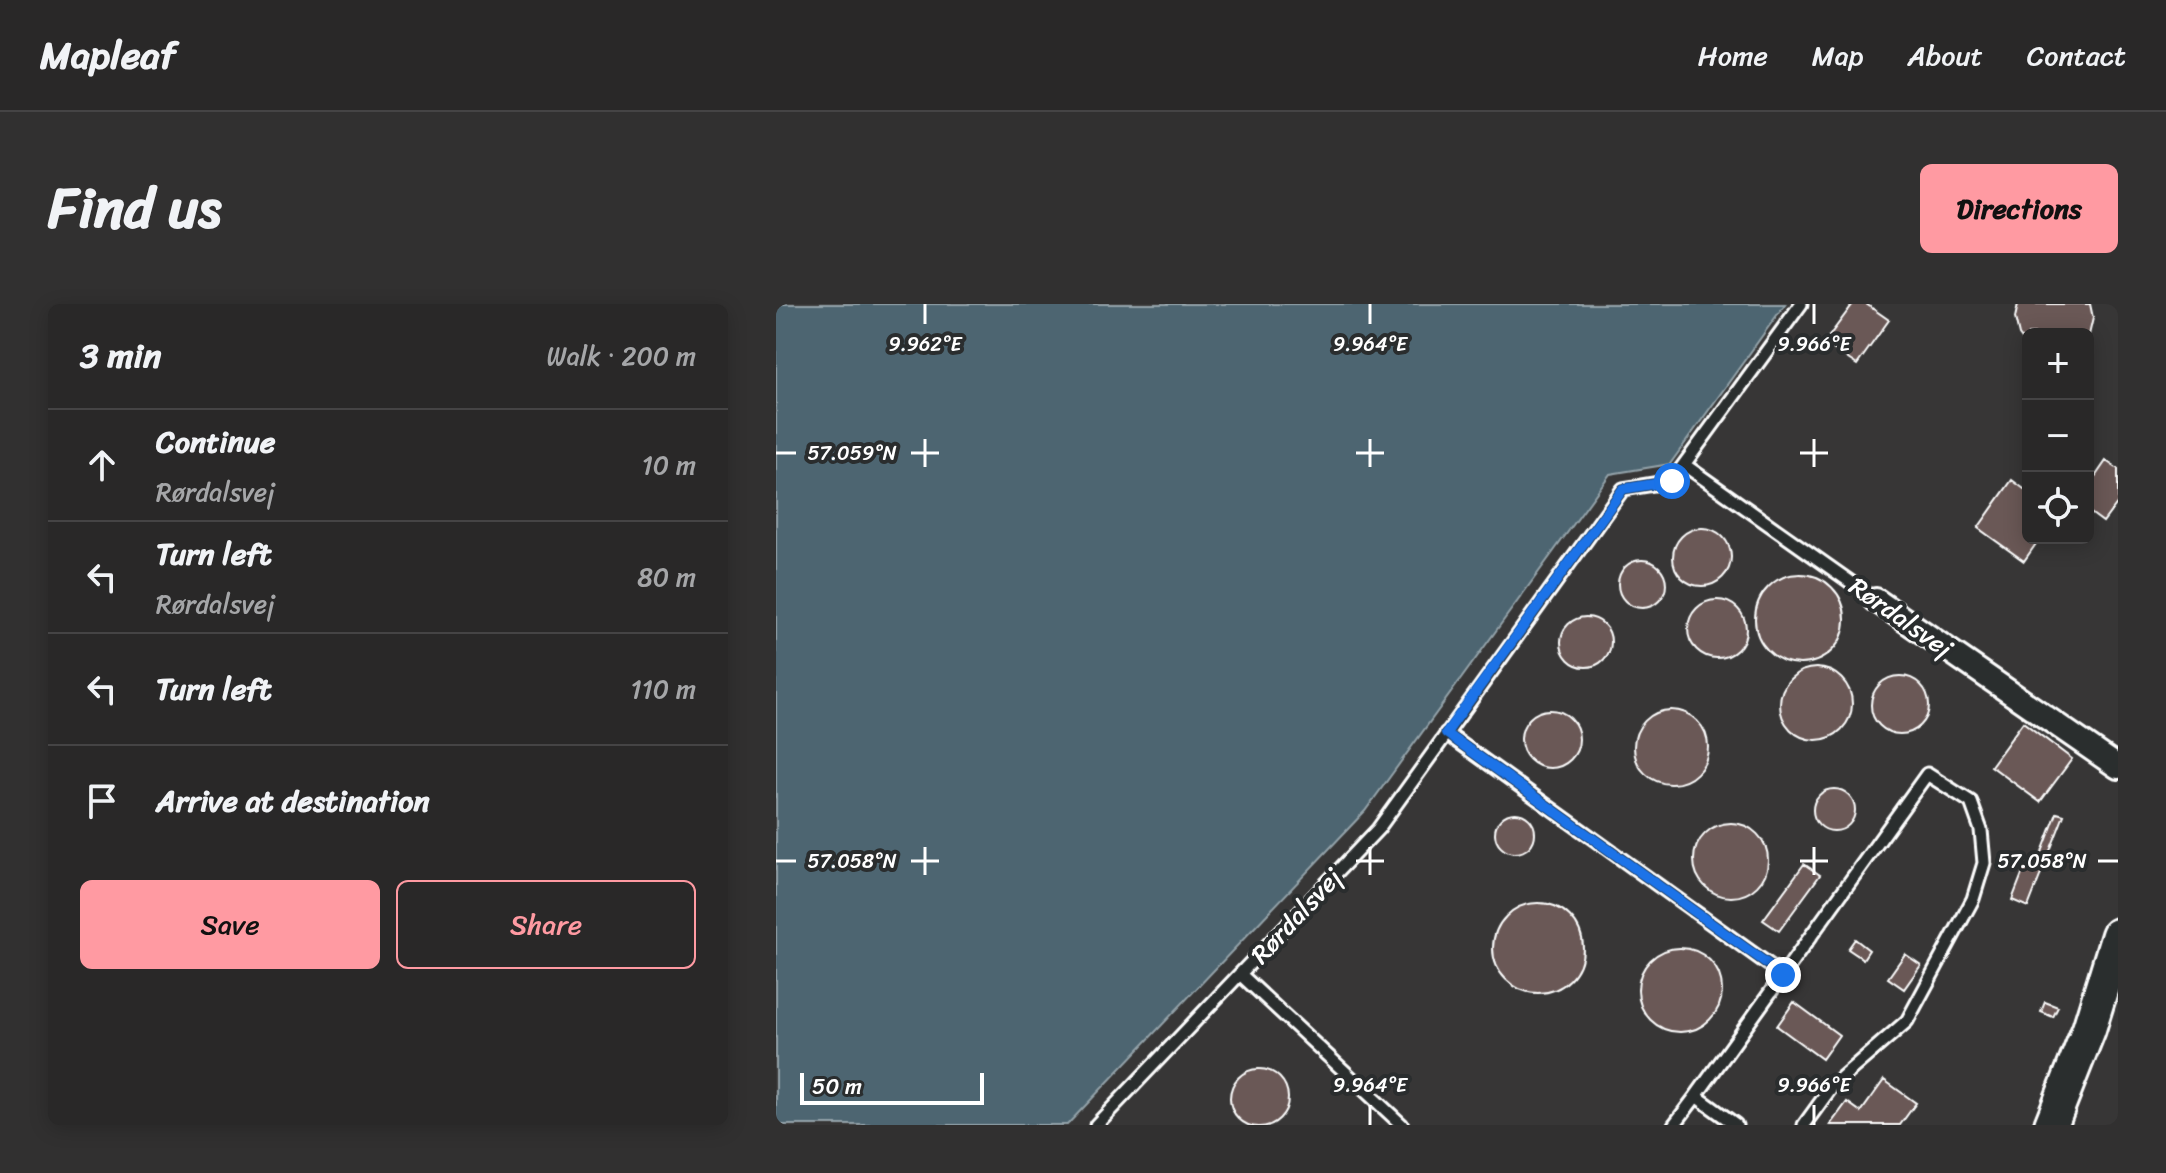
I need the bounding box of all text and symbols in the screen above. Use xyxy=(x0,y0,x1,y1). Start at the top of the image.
text: Mapleaf xyxy=(40,22,176,89)
text: Home xyxy=(1698,31,1768,80)
text: Map xyxy=(1812,31,1863,80)
text: About xyxy=(1907,31,1983,80)
text: Contact xyxy=(2027,31,2126,80)
text: Find us xyxy=(48,159,221,258)
button: Directions xyxy=(1920,164,2118,253)
text: 3 min xyxy=(80,326,161,386)
text: 9.962°E xyxy=(888,327,963,362)
text: 9.964°E xyxy=(1333,327,1409,362)
text: 9.966°E xyxy=(1778,327,1852,362)
map controls xyxy=(2022,328,2094,544)
button: + xyxy=(2022,328,2094,400)
text: Walk · 200 m xyxy=(547,333,696,379)
button: − xyxy=(2022,400,2094,472)
text: Continue xyxy=(156,415,275,469)
text: 57.059°N xyxy=(807,436,897,471)
text: 10 m xyxy=(642,442,696,488)
icon: ahead xyxy=(80,443,124,487)
route start xyxy=(1654,463,1690,499)
text: Rørdalsvej xyxy=(156,469,275,515)
button: locate xyxy=(2022,472,2094,544)
text: Turn left xyxy=(156,527,272,581)
text: 80 m xyxy=(637,554,696,600)
icon: left xyxy=(80,555,124,599)
street label: Rørdalsvej xyxy=(1839,564,1964,671)
text: Rørdalsvej xyxy=(156,581,275,627)
text: Turn left xyxy=(156,662,272,716)
text: 110 m xyxy=(631,666,696,712)
icon: left xyxy=(80,667,124,711)
text: Arrive at destination xyxy=(156,774,430,828)
icon: arrive xyxy=(80,779,124,823)
text: 57.058°N xyxy=(807,844,897,879)
text: 57.058°N xyxy=(1997,844,2087,879)
street label: Rørdalsvej xyxy=(1239,856,1354,975)
button: Save xyxy=(80,880,380,969)
button: Share xyxy=(396,880,696,969)
route end xyxy=(1765,957,1801,993)
text: 50 m xyxy=(812,1067,862,1106)
text: 9.964°E xyxy=(1333,1068,1409,1103)
text: 9.966°E xyxy=(1778,1068,1852,1103)
scale bar xyxy=(800,1069,984,1105)

